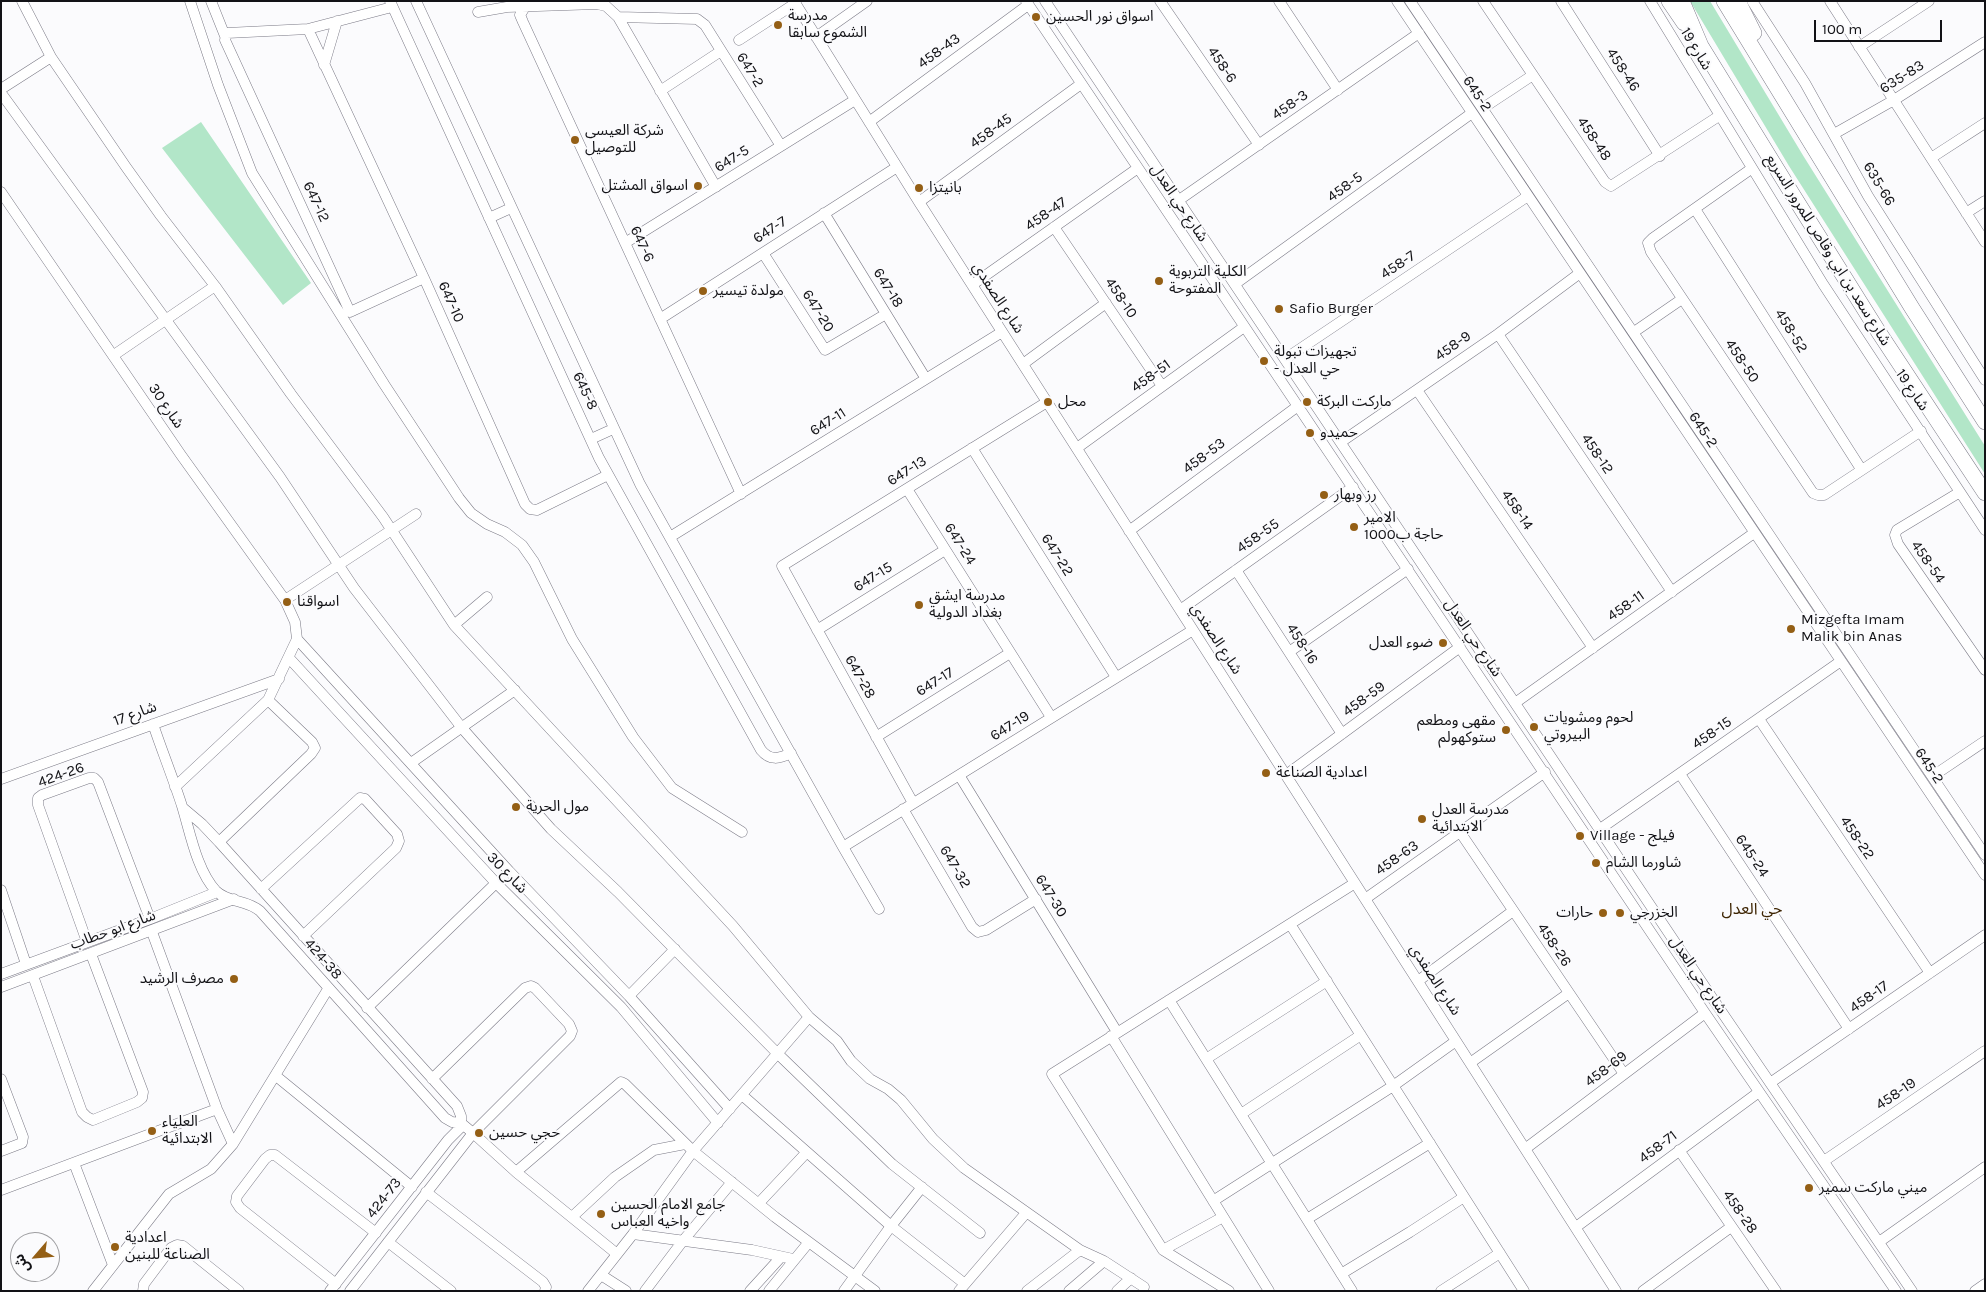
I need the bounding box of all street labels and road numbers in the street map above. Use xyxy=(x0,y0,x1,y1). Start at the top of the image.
street label: شارع 19 xyxy=(1676,24,1716,74)
street label: 458-43 xyxy=(914,29,964,73)
street label: 458-6 xyxy=(1203,43,1241,87)
street label: 458-46 xyxy=(1602,45,1644,95)
street label: 647-2 xyxy=(732,49,768,91)
street label: 635-83 xyxy=(1876,56,1928,98)
street label: 645-2 xyxy=(1459,73,1495,115)
street label: 458-3 xyxy=(1268,86,1312,124)
street label: 458-45 xyxy=(966,110,1016,152)
street label: 458-48 xyxy=(1573,114,1615,164)
street label: 647-5 xyxy=(711,141,753,177)
street label: شارع سعد بن ابي وقاص للمرور السريع xyxy=(1761,151,1895,349)
street label: 635-66 xyxy=(1859,159,1899,209)
street label: شارع حي العدل xyxy=(1146,161,1212,245)
street label: 458-5 xyxy=(1324,168,1366,206)
street label: 647-12 xyxy=(299,179,333,225)
street label: 458-47 xyxy=(1022,193,1070,235)
street label: 647-7 xyxy=(750,213,790,247)
street label: 647-6 xyxy=(626,223,658,265)
street label: 458-7 xyxy=(1377,247,1419,283)
street label: شارع الصفدي xyxy=(968,259,1028,337)
street label: 647-18 xyxy=(869,265,907,311)
street label: 458-10 xyxy=(1101,274,1141,322)
street label: 647-10 xyxy=(434,279,468,325)
street label: 647-20 xyxy=(798,286,838,336)
street label: 458-52 xyxy=(1771,306,1811,356)
street label: 458-9 xyxy=(1431,327,1475,365)
street label: 458-50 xyxy=(1721,336,1763,386)
street label: 458-51 xyxy=(1128,356,1174,396)
street label: شارع 19 xyxy=(1892,366,1932,414)
street label: 645-8 xyxy=(568,369,602,413)
street label: شارع 30 xyxy=(144,380,188,432)
street label: 647-11 xyxy=(807,404,849,440)
street label: 645-2 xyxy=(1685,409,1721,451)
street label: 458-12 xyxy=(1577,430,1617,478)
street label: 458-53 xyxy=(1179,434,1229,478)
street label: 647-13 xyxy=(884,452,930,490)
street label: 458-14 xyxy=(1497,486,1537,534)
street label: 458-55 xyxy=(1233,515,1283,557)
street label: 647-24 xyxy=(940,520,980,568)
street label: 647-22 xyxy=(1037,530,1077,580)
street label: 458-54 xyxy=(1907,537,1949,587)
street label: 647-15 xyxy=(850,558,896,596)
street label: 458-11 xyxy=(1604,587,1648,625)
street label: شارع حي العدل xyxy=(1440,596,1506,680)
street label: شارع الصفدي xyxy=(1186,600,1246,678)
street label: 458-16 xyxy=(1282,620,1322,668)
street label: 647-28 xyxy=(841,652,879,702)
street label: 647-17 xyxy=(913,663,957,701)
street label: 458-59 xyxy=(1339,677,1389,721)
street label: شارع 17 xyxy=(111,698,159,730)
street label: 647-19 xyxy=(987,707,1033,745)
street label: 458-15 xyxy=(1689,713,1735,753)
street label: 645-2 xyxy=(1911,745,1947,787)
street label: 424-26 xyxy=(35,758,87,792)
street label: 458-22 xyxy=(1836,813,1878,863)
street label: 645-24 xyxy=(1731,831,1773,881)
street label: 458-63 xyxy=(1372,837,1422,879)
street label: 647-32 xyxy=(936,842,974,892)
street label: شارع 30 xyxy=(483,849,531,897)
street label: 647-30 xyxy=(1031,871,1071,921)
street label: شارع ابو حطاب xyxy=(68,906,158,954)
street label: 458-26 xyxy=(1533,920,1575,970)
street label: شارع حي العدل xyxy=(1665,933,1731,1017)
street label: 424-38 xyxy=(300,935,346,983)
street label: شارع الصفدي xyxy=(1405,941,1465,1019)
street label: 458-17 xyxy=(1846,977,1892,1017)
street label: 458-69 xyxy=(1581,1047,1631,1091)
street label: 458-19 xyxy=(1872,1074,1920,1114)
street label: 458-71 xyxy=(1635,1127,1681,1167)
street label: 424-73 xyxy=(363,1174,405,1222)
street label: 458-28 xyxy=(1719,1187,1761,1237)

